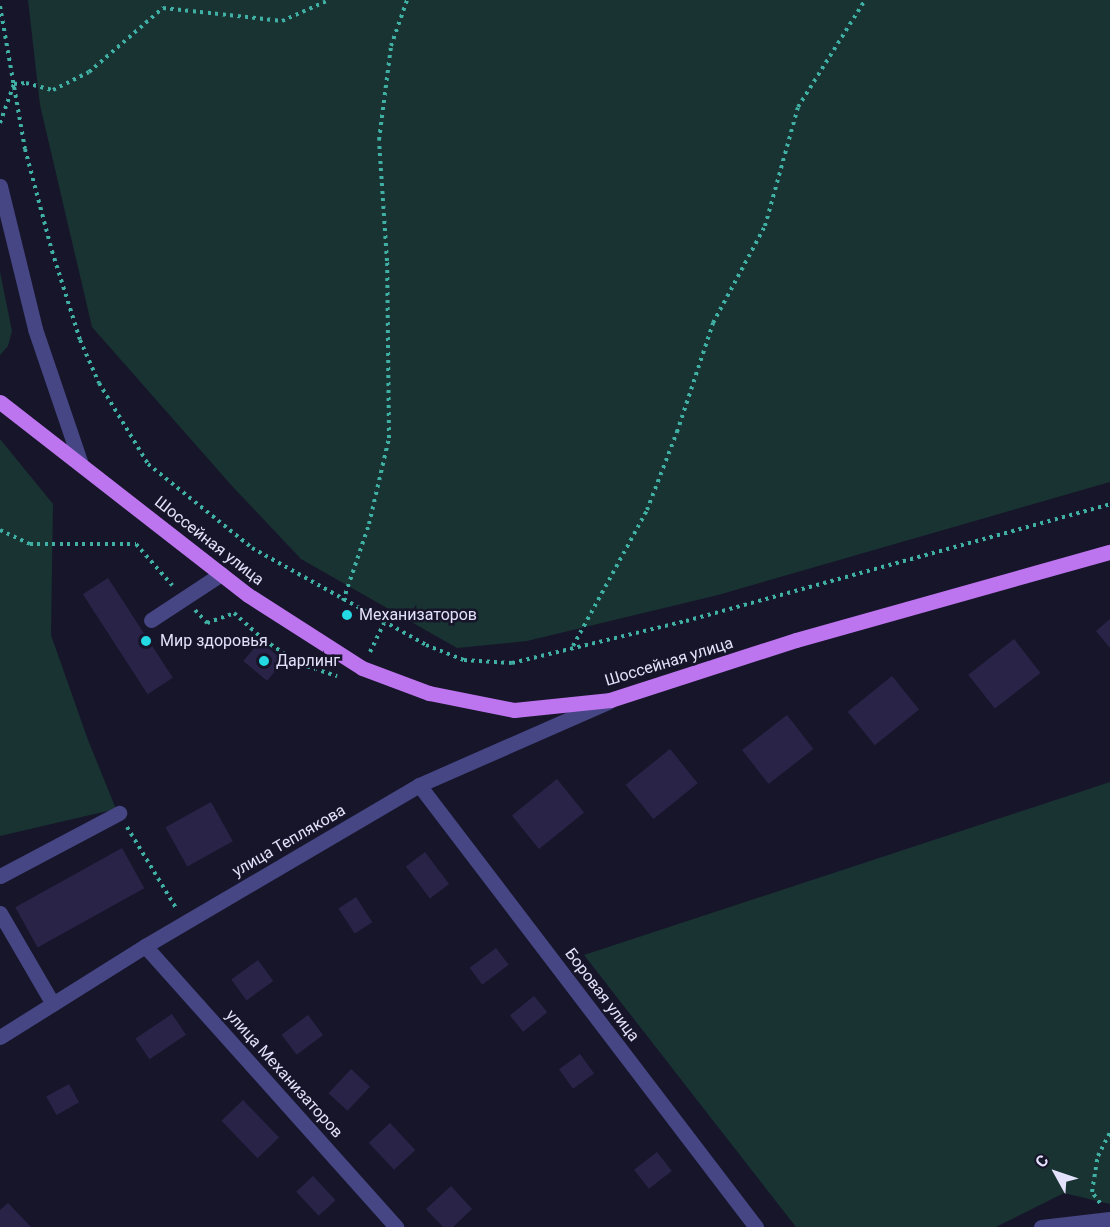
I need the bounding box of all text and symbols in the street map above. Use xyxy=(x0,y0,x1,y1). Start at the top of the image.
street label: Шоссейная улица xyxy=(151,492,267,590)
place label: Механизаторов xyxy=(359,605,477,625)
marker: Механизаторов xyxy=(340,608,354,622)
place label: Мир здоровья xyxy=(160,631,268,651)
marker: Мир здоровья xyxy=(137,632,155,650)
street label: Шоссейная улица xyxy=(602,633,736,691)
place label: Дарлинг xyxy=(276,651,340,671)
marker: Дарлинг xyxy=(257,654,271,668)
street label: улица Теплякова xyxy=(229,801,349,881)
street label: Боровая улица xyxy=(561,945,643,1045)
street label: улица Механизаторов xyxy=(221,1006,347,1142)
north arrow xyxy=(1026,1143,1086,1203)
text: С xyxy=(1031,1151,1052,1171)

